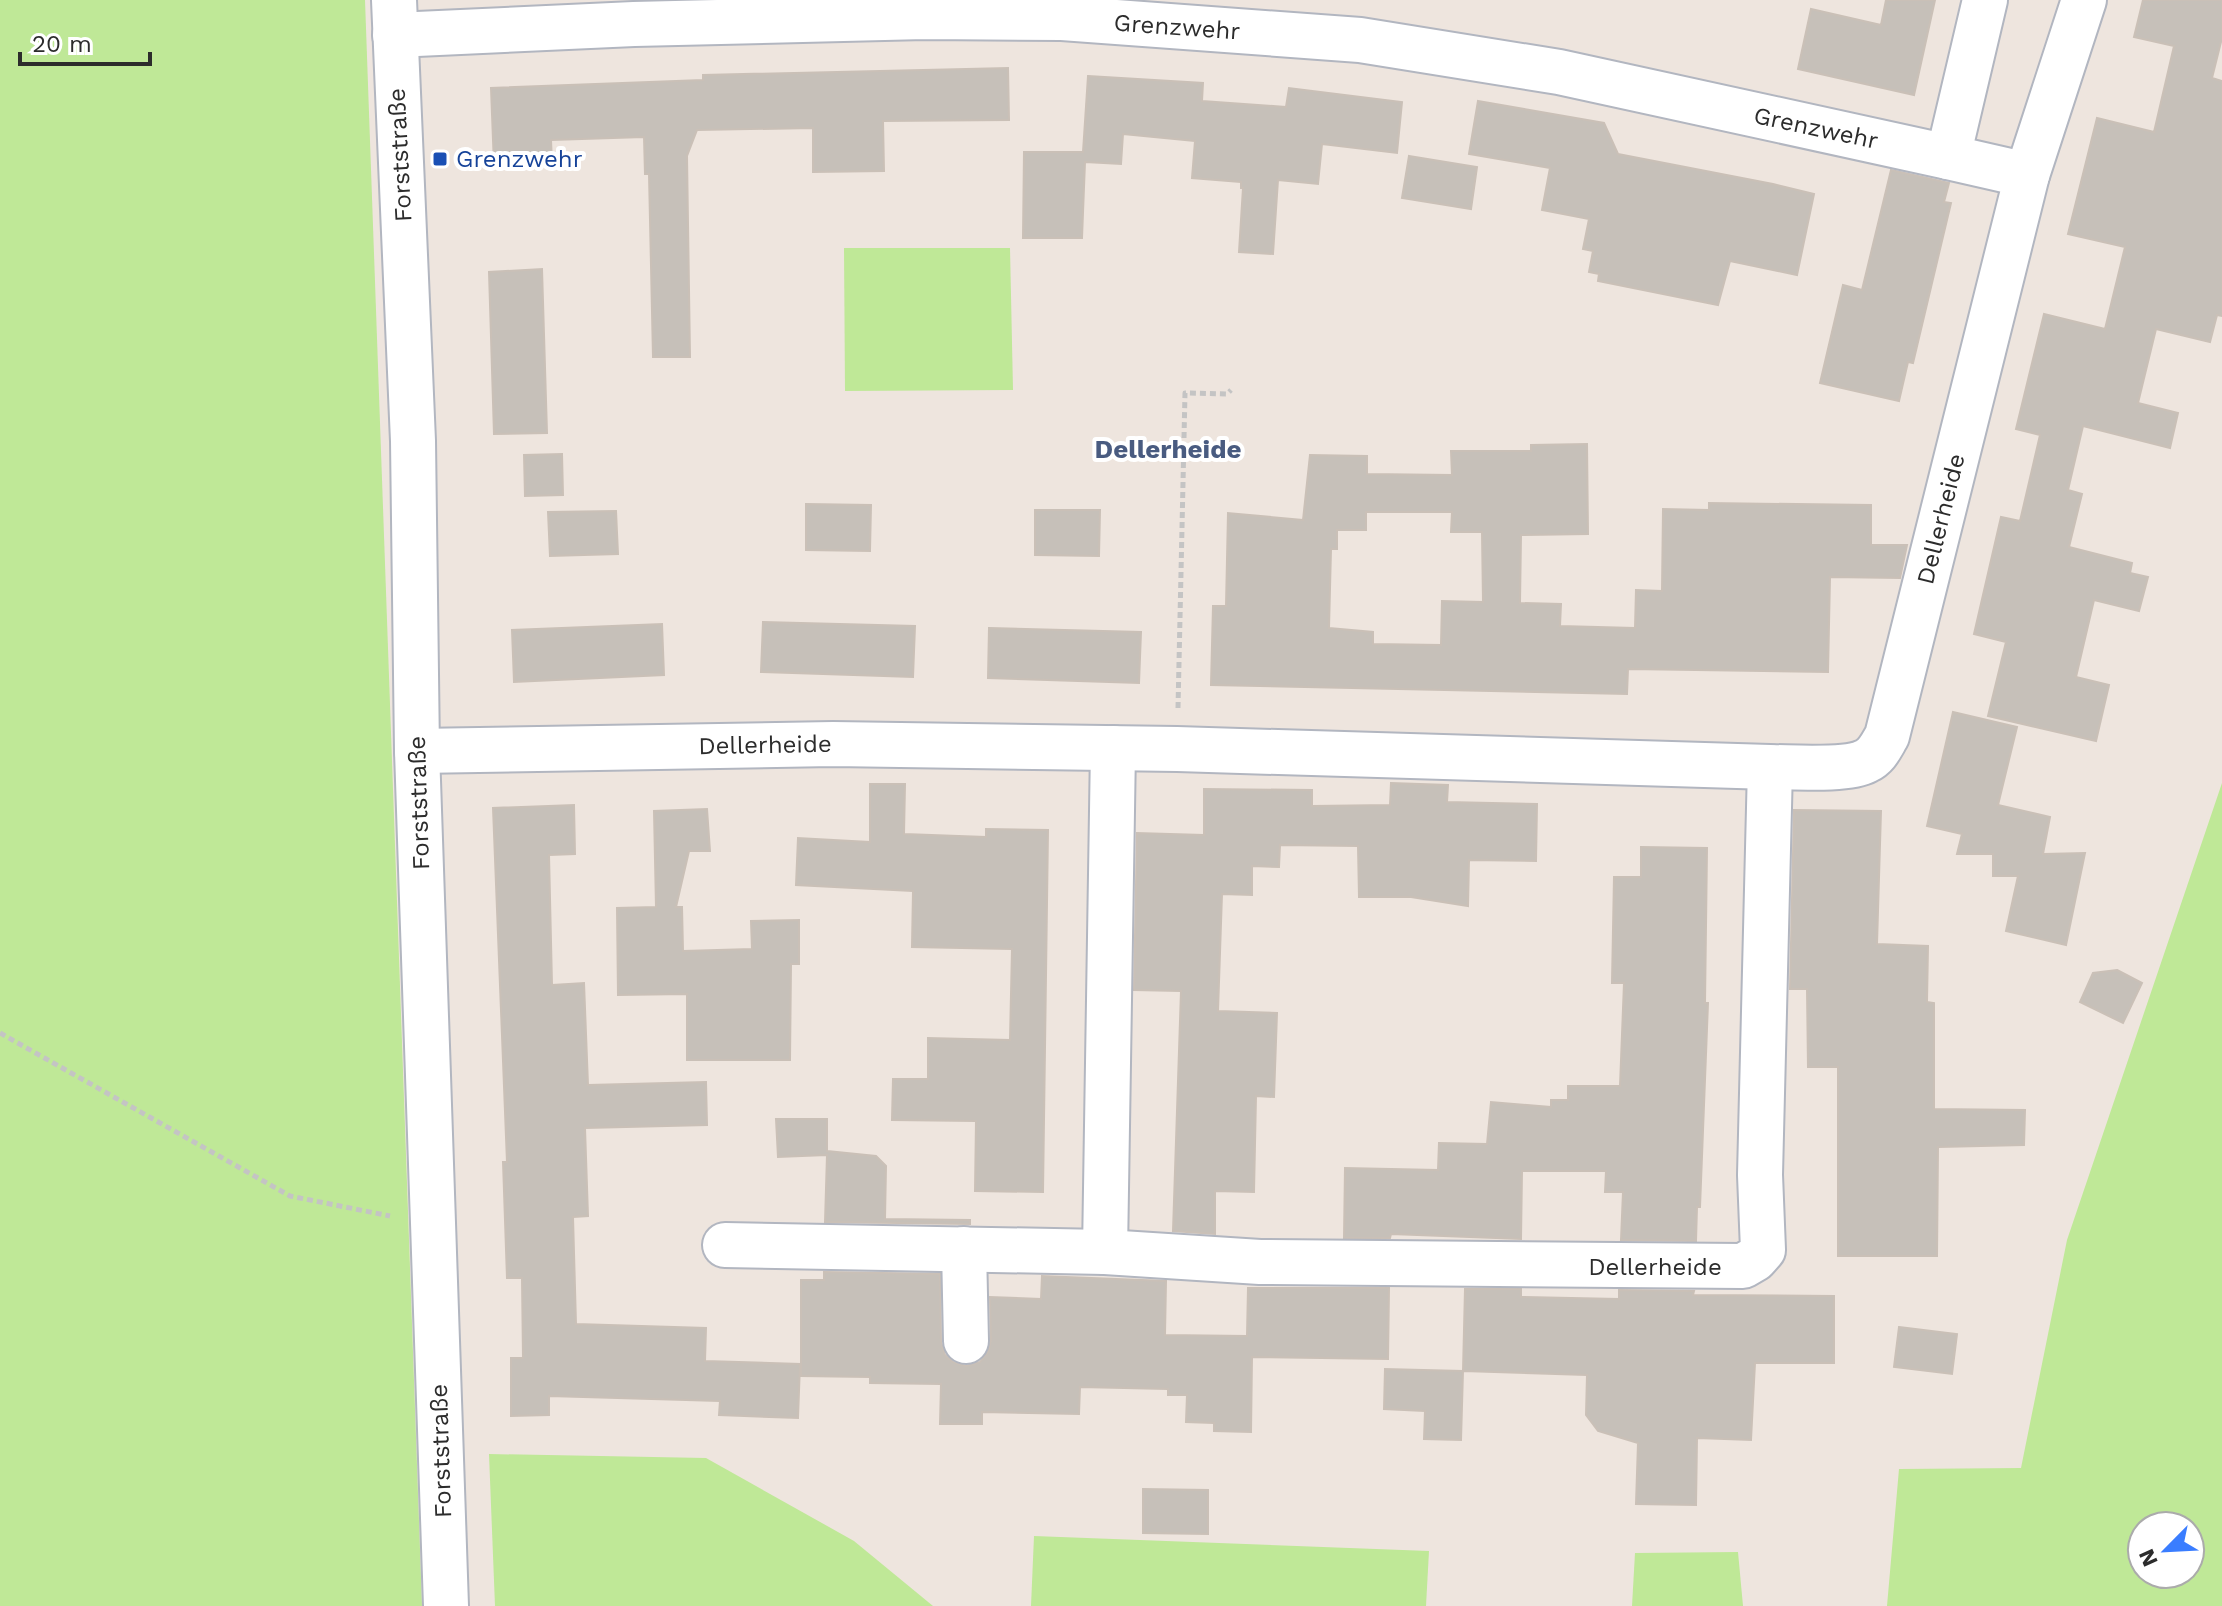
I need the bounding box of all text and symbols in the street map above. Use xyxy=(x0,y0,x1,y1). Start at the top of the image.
street label: Grenzwehr xyxy=(1113,9,1241,45)
scale bar xyxy=(20,16,150,66)
text: 20 m xyxy=(32,30,92,58)
street label: Forststraße xyxy=(383,87,417,223)
street label: Grenzwehr xyxy=(1751,101,1881,155)
place label: Grenzwehr xyxy=(456,145,583,173)
marker: Grenzwehr xyxy=(431,150,449,168)
district label: Dellerheide xyxy=(1094,434,1242,464)
street label: Dellerheide xyxy=(1911,451,1971,587)
street label: Dellerheide xyxy=(698,730,832,760)
street label: Forststraße xyxy=(403,735,435,871)
street label: Dellerheide xyxy=(1588,1253,1722,1281)
street label: Forststraße xyxy=(425,1383,457,1519)
north arrow xyxy=(2126,1510,2206,1590)
text: N xyxy=(2133,1545,2163,1570)

